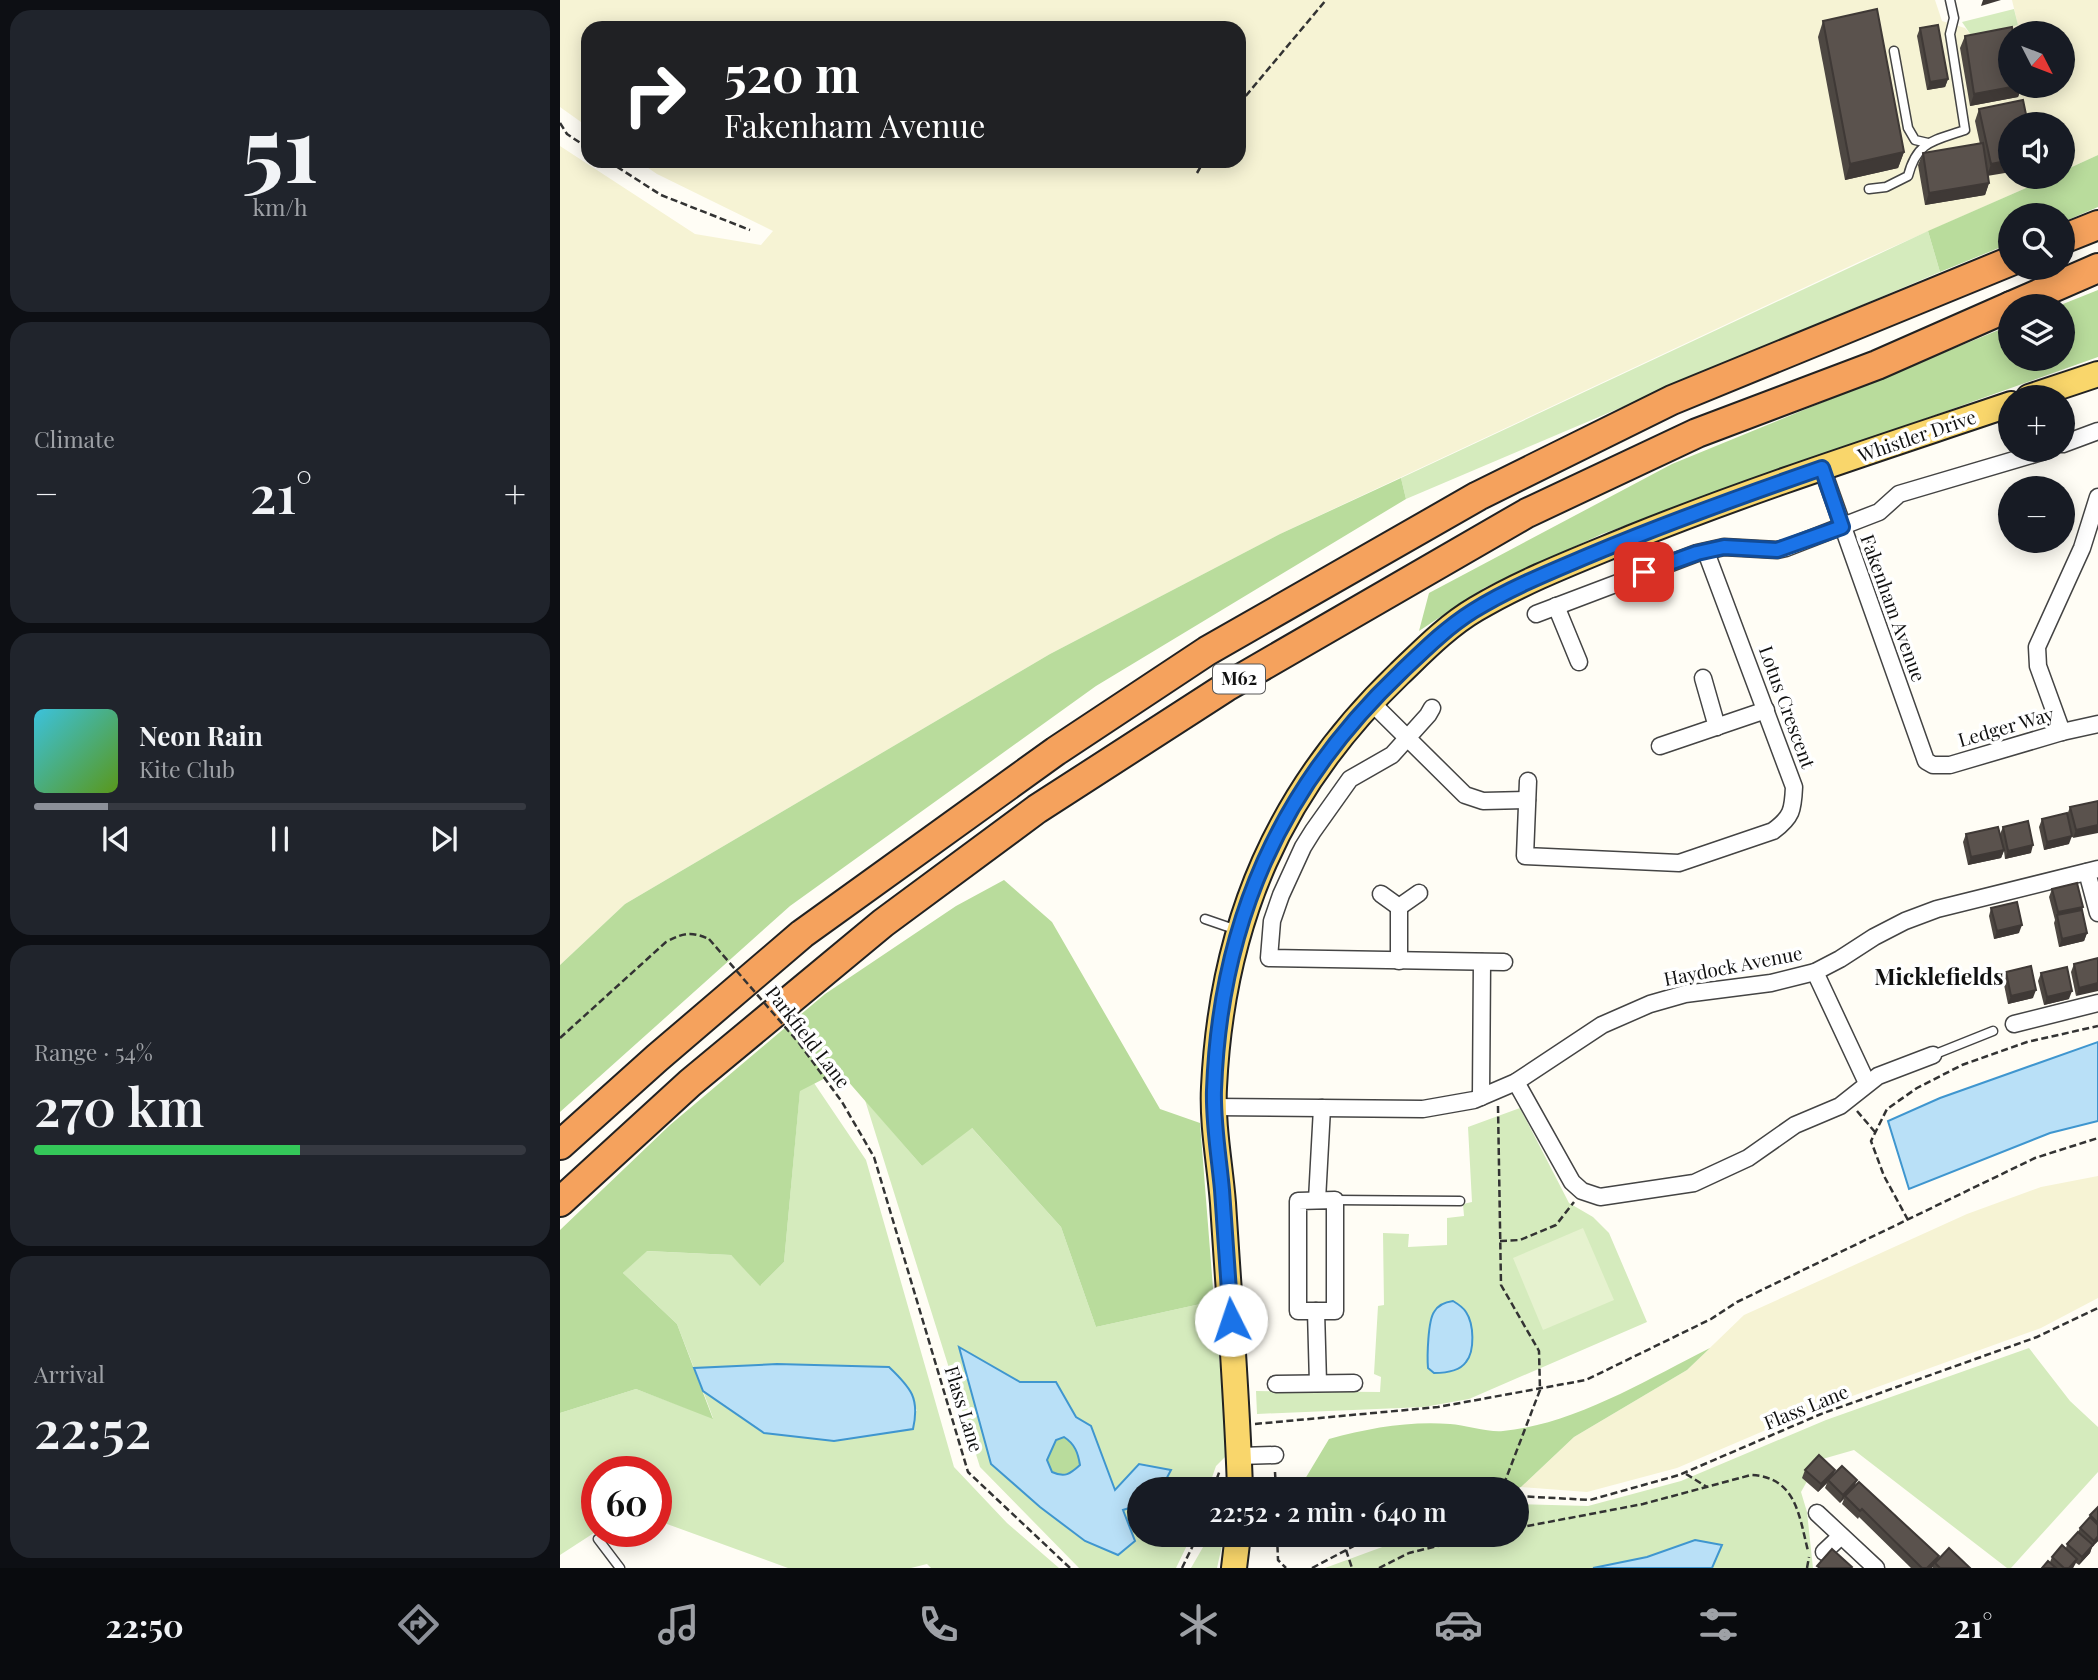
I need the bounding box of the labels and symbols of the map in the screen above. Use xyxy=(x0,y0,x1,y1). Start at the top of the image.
north arrow xyxy=(1998,21,2076,98)
street label: Whistler Drive xyxy=(1853,403,1979,468)
street label: Fakenham Avenue xyxy=(1855,530,1933,685)
pin xyxy=(1614,542,1674,602)
street label: Lotus Crescent xyxy=(1754,642,1822,772)
road number: M62 xyxy=(1213,664,1265,694)
street label: Ledger Way xyxy=(1955,700,2057,752)
street label: Haydock Avenue xyxy=(1661,939,1804,991)
district label: Micklefields xyxy=(1874,960,2004,991)
street label: Parkfield Lane xyxy=(761,980,857,1093)
position arrow xyxy=(1194,1283,1268,1357)
street label: Flass Lane xyxy=(940,1362,990,1455)
street label: Flass Lane xyxy=(1760,1377,1852,1435)
speed limit sign: 60 xyxy=(581,1456,672,1547)

